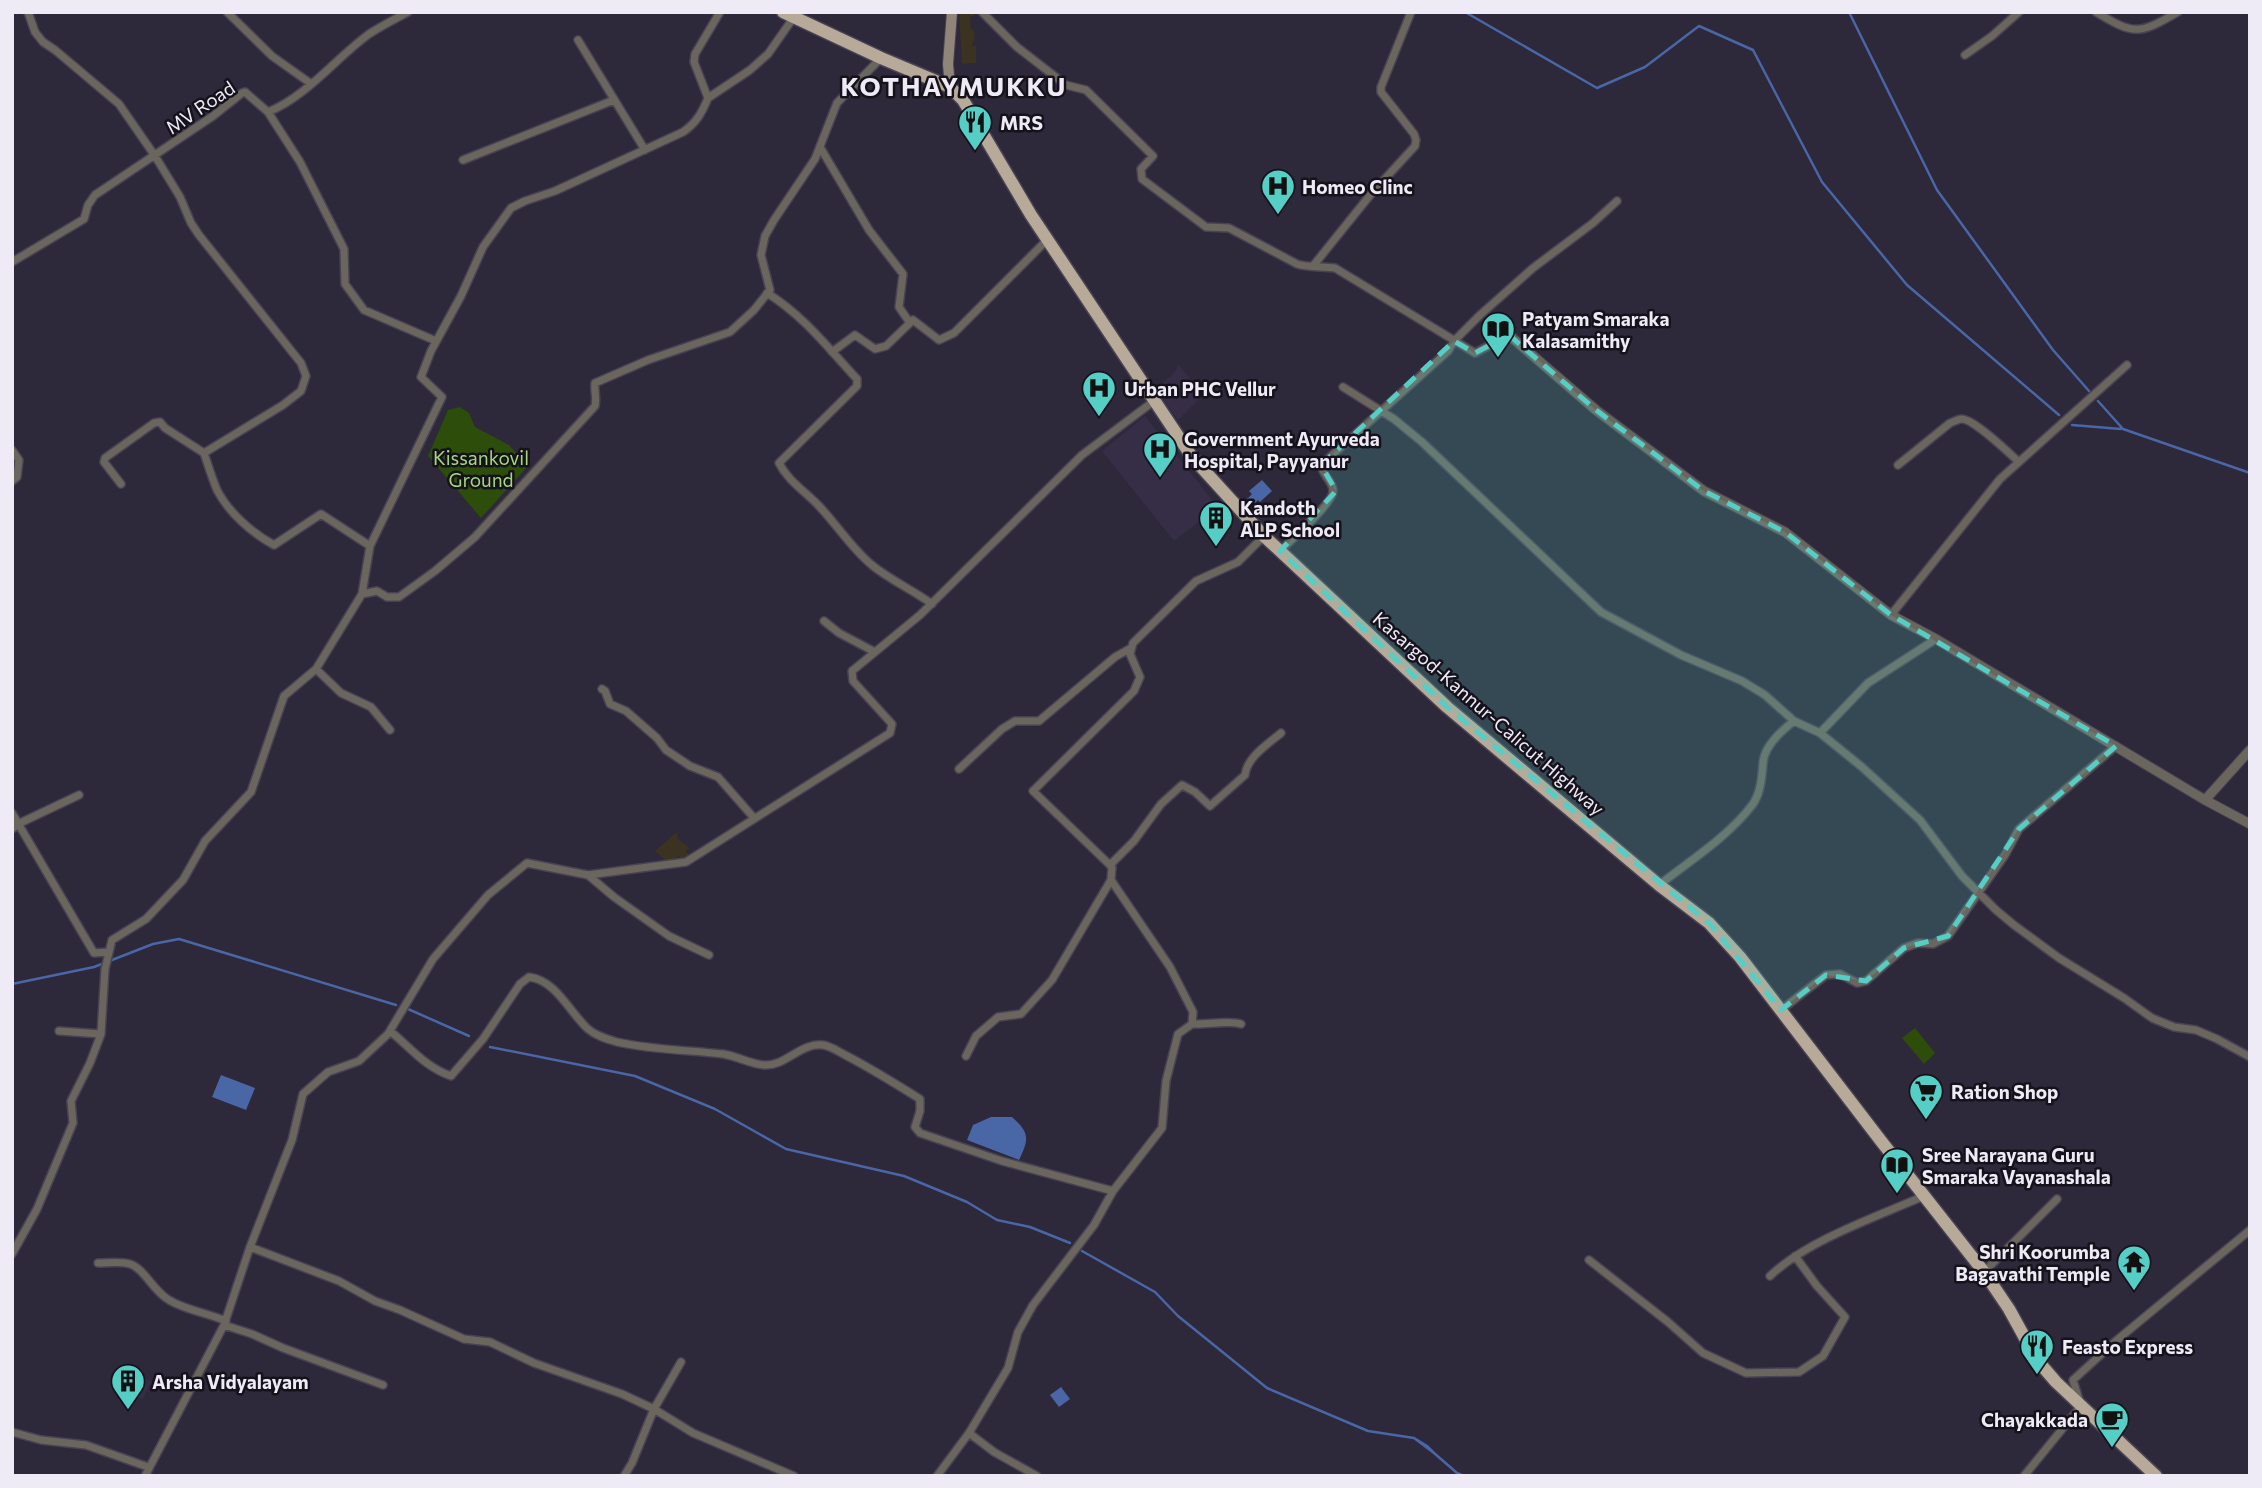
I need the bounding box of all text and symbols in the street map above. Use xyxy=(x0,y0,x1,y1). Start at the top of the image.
district label: KOTHAYMUKKU xyxy=(840,70,1068,101)
street label: MV Road xyxy=(161,76,239,138)
restaurant icon: MRS xyxy=(956,103,994,152)
place label: MRS xyxy=(1000,111,1043,134)
hospital icon: Homeo Clinc xyxy=(1259,167,1297,216)
place label: Homeo Clinc xyxy=(1302,175,1413,198)
place label: Patyam Smaraka Kalasamithy xyxy=(1522,307,1669,352)
library icon: Patyam Smaraka Kalasamithy xyxy=(1479,310,1517,359)
hospital icon: Urban PHC Vellur xyxy=(1080,369,1118,418)
place label: Urban PHC Vellur xyxy=(1124,377,1276,400)
place label: Government Ayurveda Hospital, Payyanur xyxy=(1184,427,1380,472)
hospital icon: Government Ayurveda Hospital, Payyanur xyxy=(1141,430,1179,479)
park label: Kissankovil Ground xyxy=(433,446,529,491)
place label: Kandoth ALP School xyxy=(1240,496,1340,541)
building icon: Kandoth ALP School xyxy=(1197,499,1235,548)
street label: Kasargod-Kannur-Calicut Highway xyxy=(1369,606,1609,820)
supermarket icon: Ration Shop xyxy=(1907,1072,1945,1121)
place label: Ration Shop xyxy=(1951,1080,2058,1103)
place label: Sree Narayana Guru Smaraka Vayanashala xyxy=(1922,1143,2111,1188)
library icon: Sree Narayana Guru Smaraka Vayanashala xyxy=(1878,1146,1916,1195)
place label: Shri Koorumba Bagavathi Temple xyxy=(1955,1240,2110,1285)
temple icon: Shri Koorumba Bagavathi Temple xyxy=(2115,1243,2153,1292)
restaurant icon: Feasto Express xyxy=(2018,1327,2056,1376)
place label: Feasto Express xyxy=(2062,1335,2193,1358)
building icon: Arsha Vidyalayam xyxy=(109,1362,147,1411)
place label: Arsha Vidyalayam xyxy=(152,1370,309,1393)
cafe icon: Chayakkada xyxy=(2093,1400,2131,1449)
place label: Chayakkada xyxy=(1981,1408,2088,1431)

